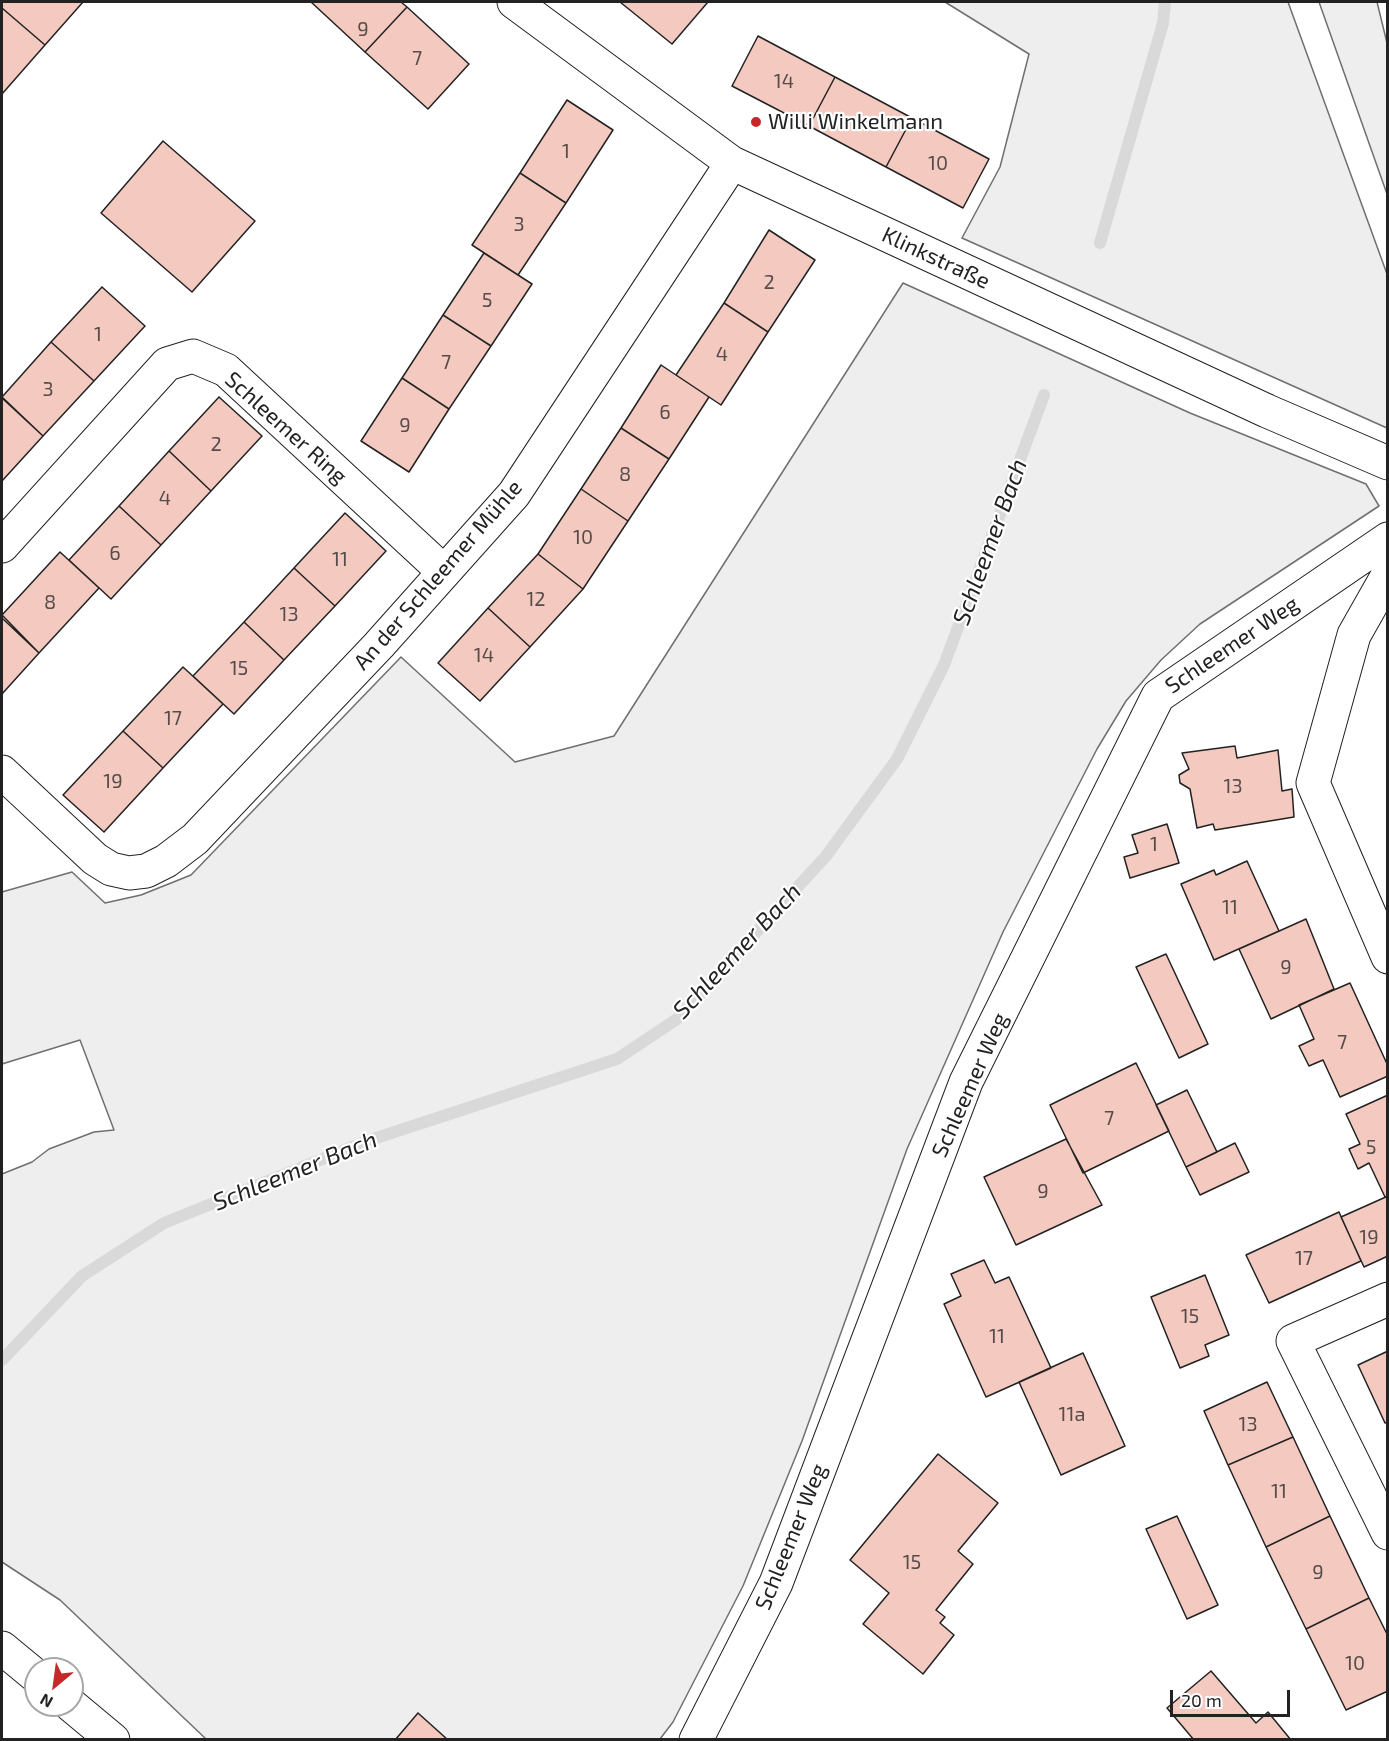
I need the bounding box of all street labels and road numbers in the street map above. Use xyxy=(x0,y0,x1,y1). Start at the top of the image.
street label: Klinkstraße xyxy=(878,222,994,294)
street label: Schleemer Ring xyxy=(220,366,352,490)
street label: An der Schleemer Mühle xyxy=(348,475,528,675)
street label: Schleemer Weg xyxy=(1160,591,1304,699)
street label: Schleemer Weg xyxy=(926,1009,1014,1161)
street label: Schleemer Weg xyxy=(750,1460,832,1614)

